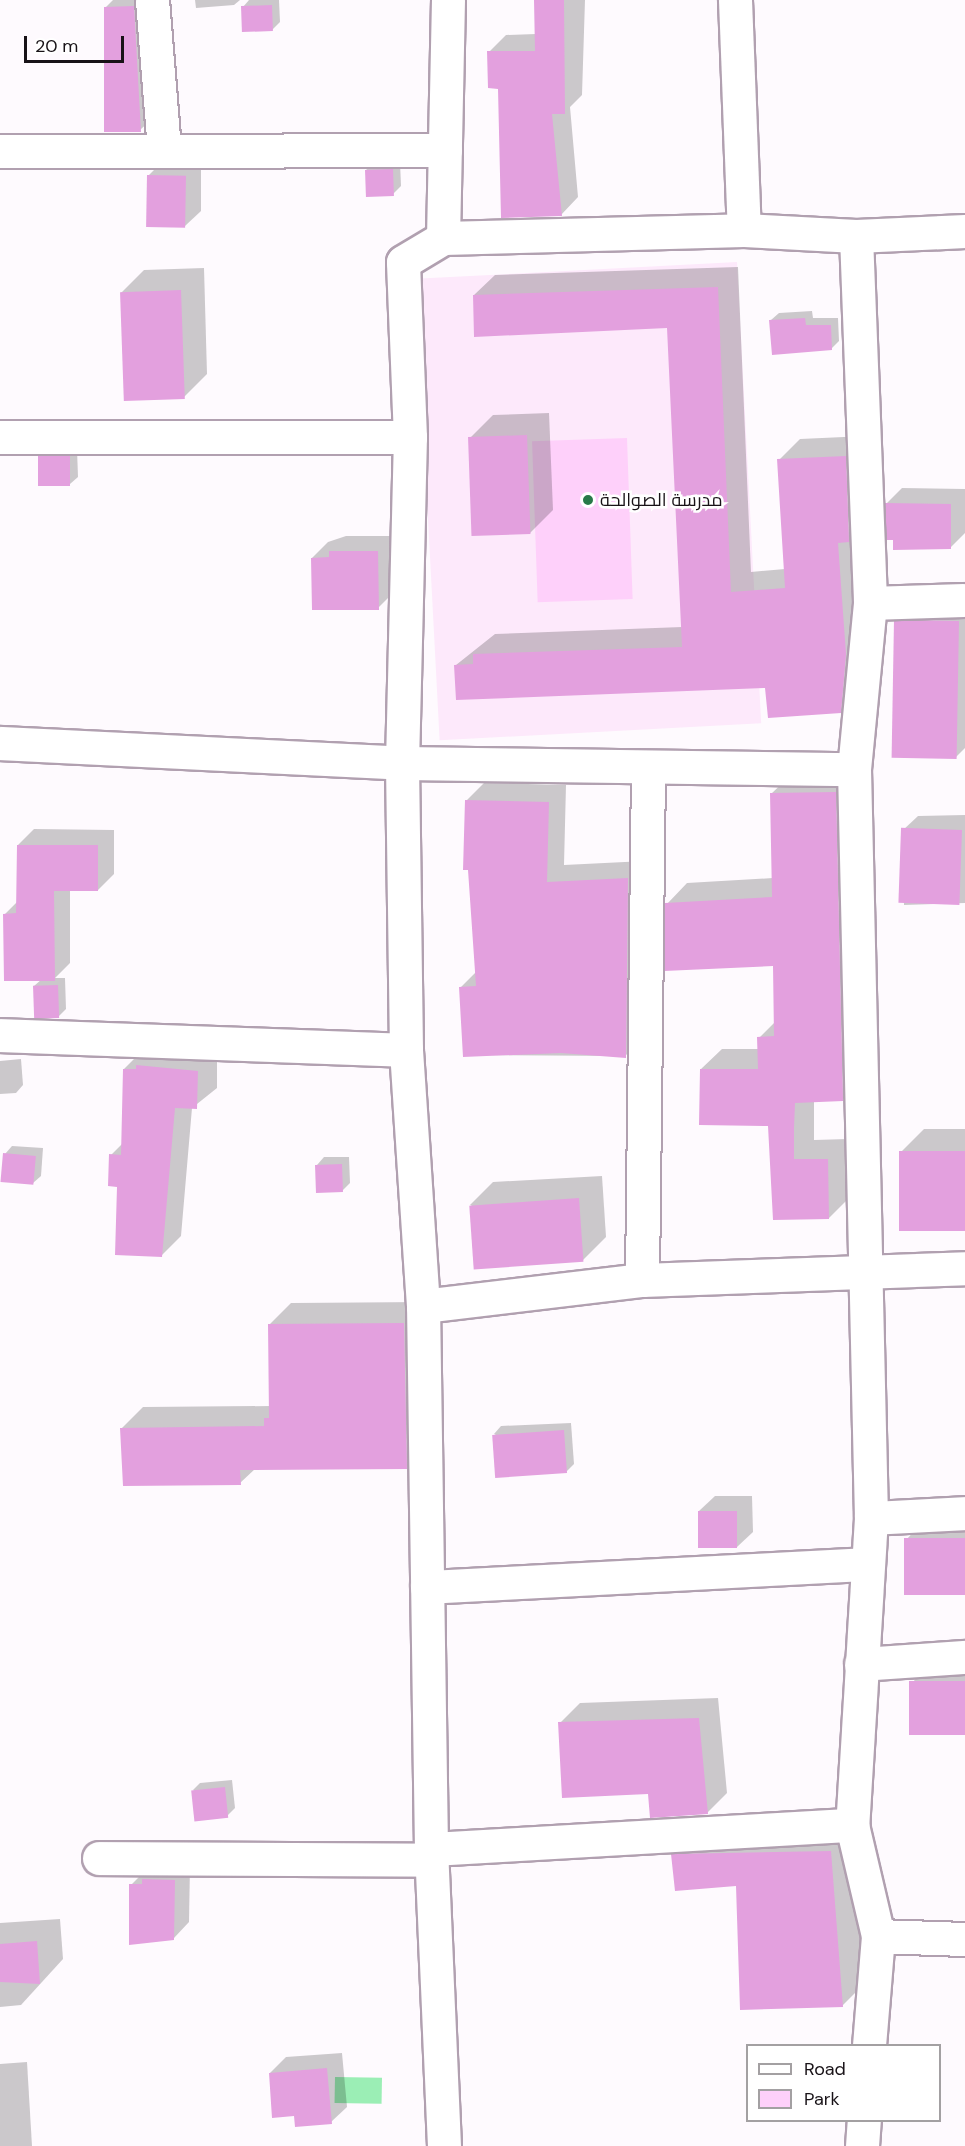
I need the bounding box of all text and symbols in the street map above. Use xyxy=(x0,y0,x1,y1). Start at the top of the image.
scale bar xyxy=(27,24,128,62)
text: 20 m xyxy=(35,34,78,58)
place label: مدرسة الصوالحة xyxy=(600,489,723,511)
marker: مدرسة الصوالحة xyxy=(581,493,595,507)
legend xyxy=(746,2044,941,2122)
text: Road xyxy=(804,2057,846,2081)
text: Park xyxy=(804,2087,840,2111)

